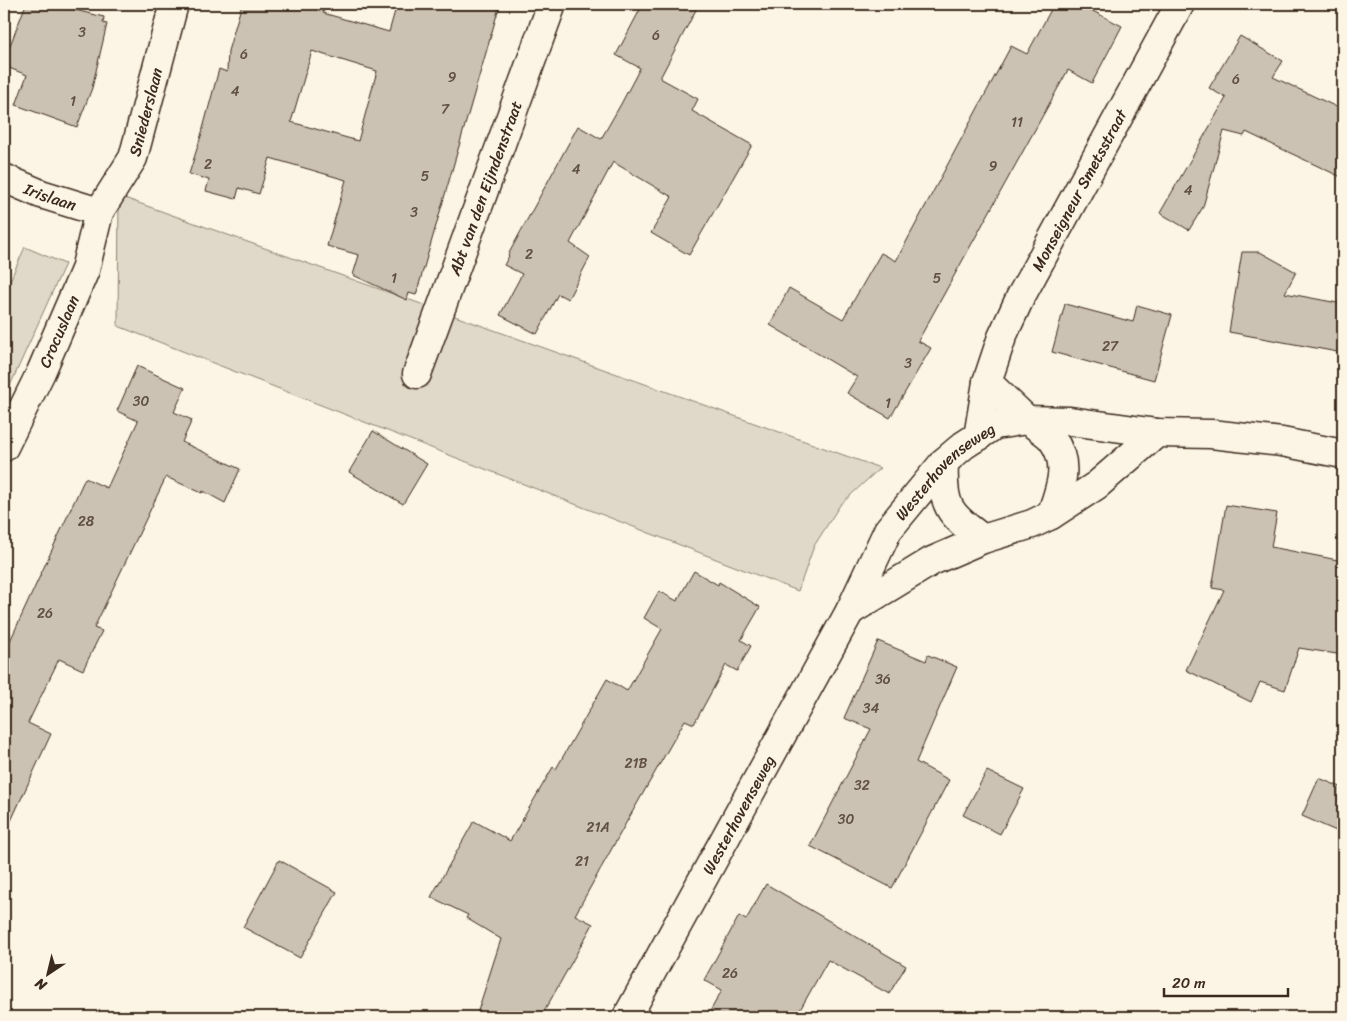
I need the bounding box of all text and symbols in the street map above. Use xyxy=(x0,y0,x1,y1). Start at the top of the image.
house number: 3 xyxy=(78,20,86,45)
house number: 6 xyxy=(652,23,660,48)
house number: 6 xyxy=(240,42,248,67)
street label: Sniederslaan xyxy=(120,64,172,160)
house number: 9 xyxy=(448,65,457,90)
house number: 6 xyxy=(1232,67,1240,92)
house number: 4 xyxy=(231,79,240,104)
house number: 1 xyxy=(70,89,76,114)
street label: Abt van den Eijndenstraat xyxy=(440,97,531,281)
house number: 7 xyxy=(441,97,450,122)
street label: Monseigneur Smetsstraat xyxy=(1023,103,1135,277)
house number: 11 xyxy=(1011,110,1023,135)
house number: 2 xyxy=(204,152,212,177)
house number: 9 xyxy=(989,154,998,179)
house number: 4 xyxy=(572,157,581,182)
house number: 5 xyxy=(421,164,430,189)
street label: Irislaan xyxy=(18,174,81,219)
house number: 4 xyxy=(1184,178,1193,203)
house number: 3 xyxy=(410,200,418,225)
house number: 2 xyxy=(525,242,533,267)
house number: 1 xyxy=(391,266,397,291)
house number: 5 xyxy=(933,266,942,291)
street label: Crocuslaan xyxy=(30,290,88,373)
house number: 27 xyxy=(1102,334,1119,359)
house number: 3 xyxy=(904,351,912,376)
house number: 30 xyxy=(133,389,149,414)
house number: 1 xyxy=(885,391,891,416)
street label: Westerhovenseweg xyxy=(887,415,1001,527)
house number: 28 xyxy=(78,509,95,534)
house number: 26 xyxy=(37,601,53,626)
house number: 36 xyxy=(875,667,891,692)
house number: 34 xyxy=(863,696,879,721)
street label: Westerhovenseweg xyxy=(694,750,783,880)
house number: 21B xyxy=(625,751,648,776)
house number: 32 xyxy=(854,773,870,798)
house number: 30 xyxy=(838,807,854,832)
house number: 21A xyxy=(586,815,610,840)
house number: 21 xyxy=(575,849,589,874)
north arrow xyxy=(22,948,72,998)
house number: 26 xyxy=(722,961,738,986)
scale bar xyxy=(1164,966,1288,998)
text: 20 m xyxy=(1172,970,1206,996)
text: N xyxy=(29,971,53,998)

